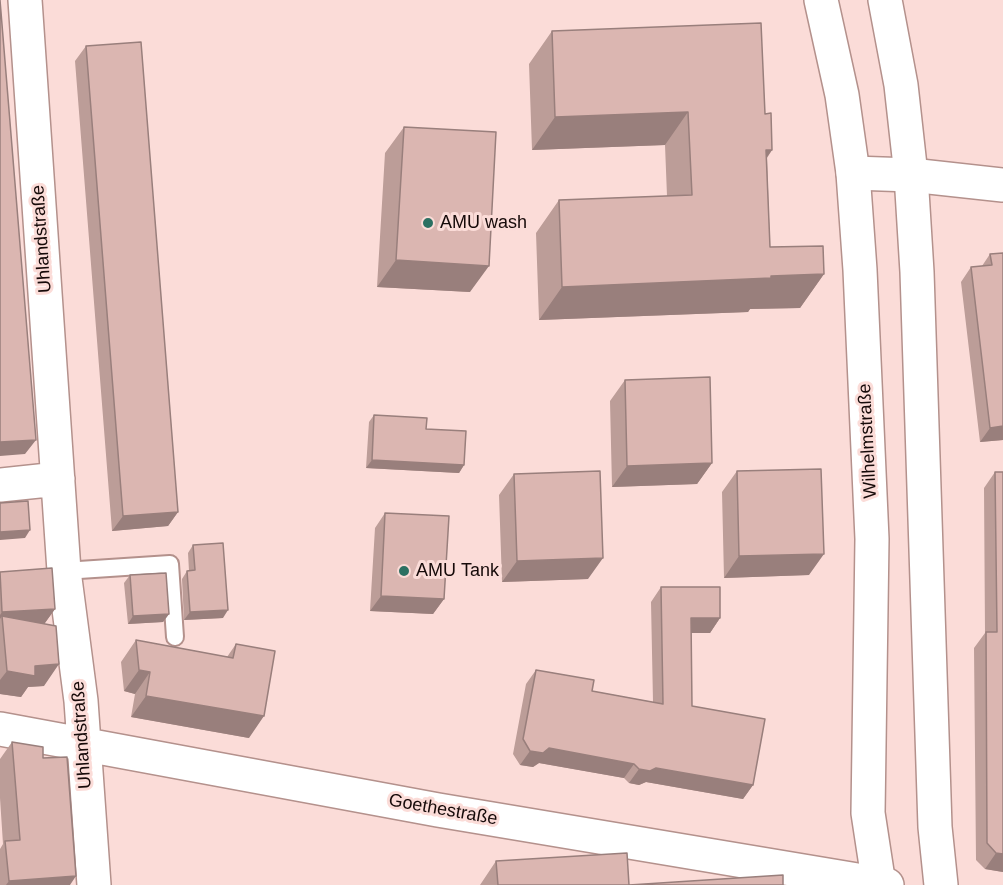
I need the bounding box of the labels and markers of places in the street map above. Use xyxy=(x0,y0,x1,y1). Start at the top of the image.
place label: AMU wash xyxy=(440,212,527,234)
marker: AMU wash xyxy=(421,216,435,230)
place label: AMU Tank xyxy=(416,560,499,582)
marker: AMU Tank xyxy=(397,564,411,578)

